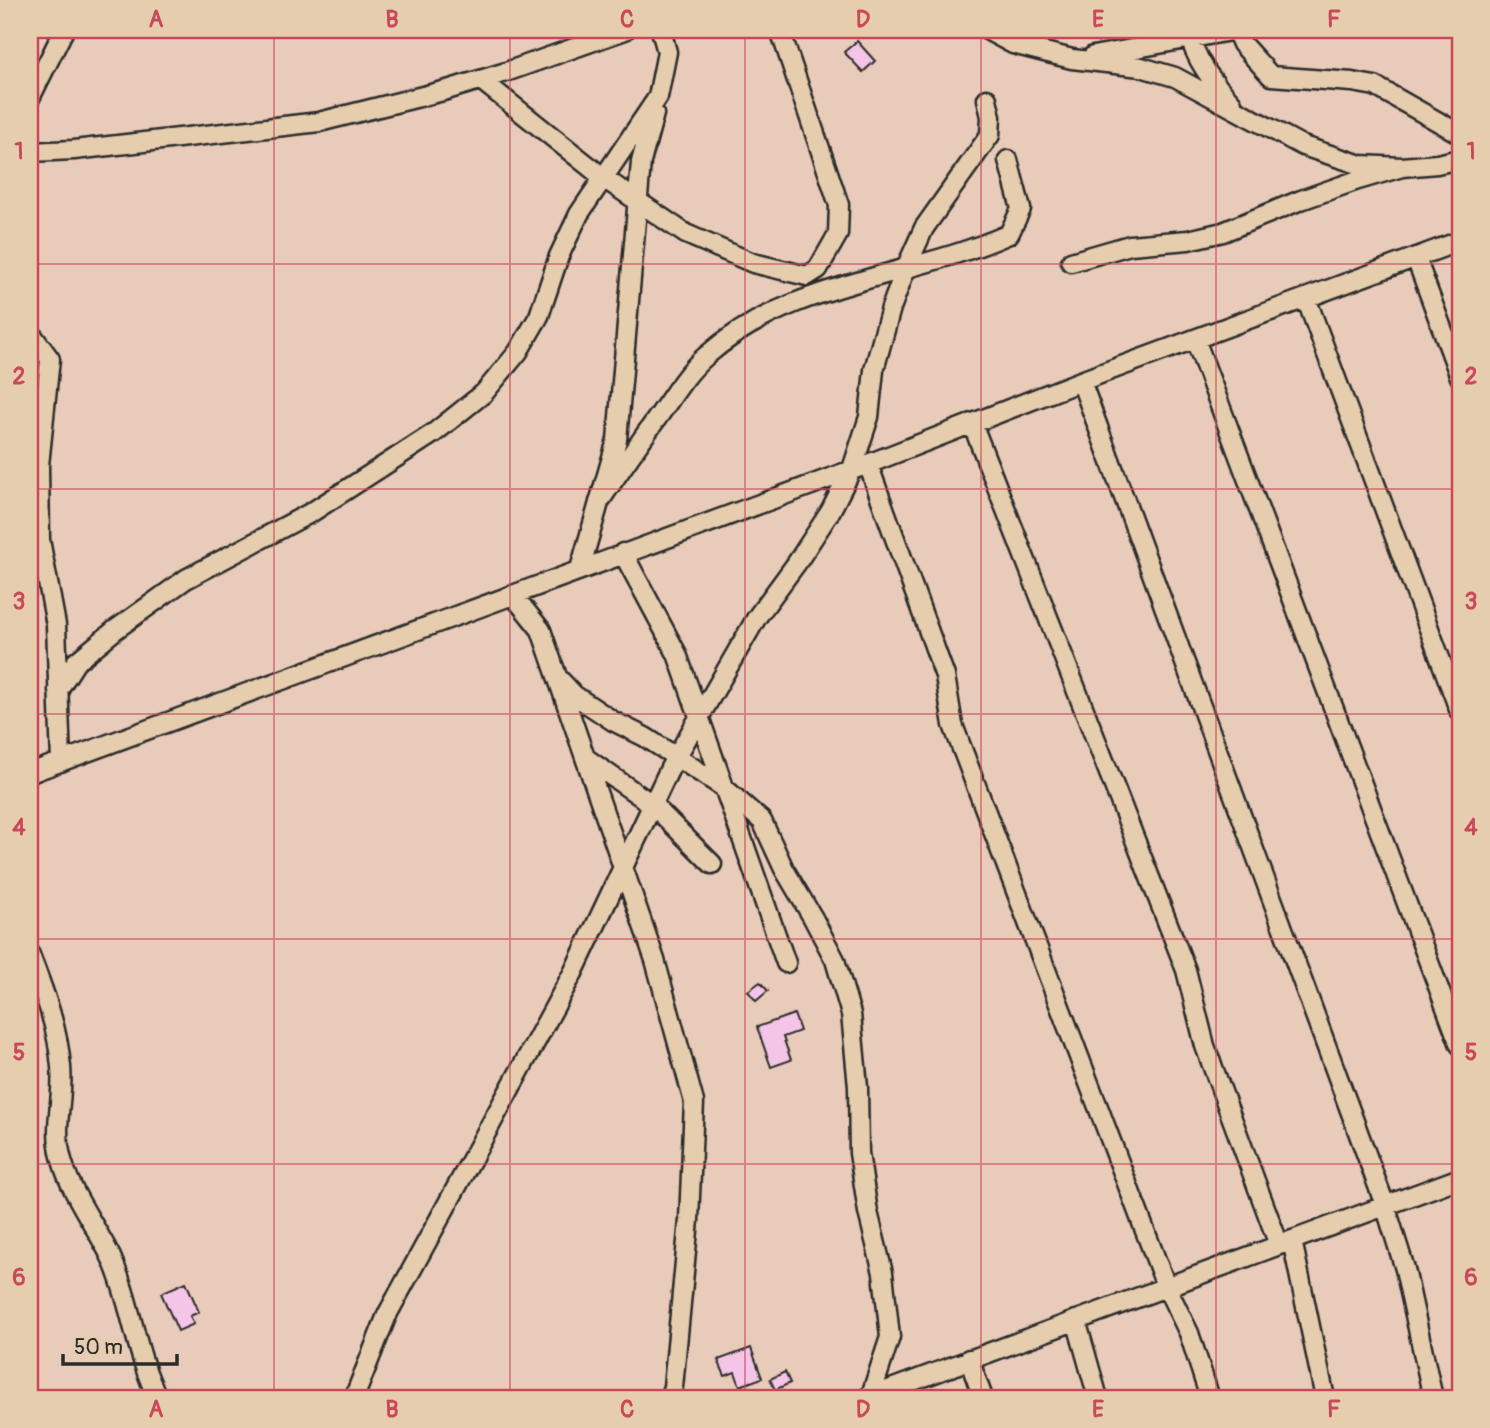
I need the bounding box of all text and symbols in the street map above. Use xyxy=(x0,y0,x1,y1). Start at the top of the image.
text: A xyxy=(149,5,164,34)
text: B xyxy=(385,5,399,34)
text: C xyxy=(620,5,634,34)
text: D xyxy=(856,5,870,34)
text: E xyxy=(1092,5,1104,34)
text: F xyxy=(1327,5,1341,34)
text: 1 xyxy=(15,137,24,166)
text: 1 xyxy=(1467,137,1476,166)
text: 2 xyxy=(13,362,26,391)
text: 2 xyxy=(1465,362,1478,391)
text: 3 xyxy=(13,587,25,616)
text: 3 xyxy=(1465,587,1477,616)
text: 4 xyxy=(12,813,26,842)
text: 4 xyxy=(1464,813,1478,842)
text: 5 xyxy=(13,1038,25,1067)
text: 5 xyxy=(1465,1038,1477,1067)
text: 6 xyxy=(12,1263,26,1292)
text: 6 xyxy=(1464,1263,1478,1292)
scale bar xyxy=(63,1323,177,1367)
text: 50 m xyxy=(74,1334,123,1361)
text: A xyxy=(149,1395,164,1424)
text: B xyxy=(385,1395,399,1424)
text: C xyxy=(620,1395,634,1424)
text: D xyxy=(856,1395,870,1424)
text: E xyxy=(1092,1395,1104,1424)
text: F xyxy=(1327,1395,1341,1424)

